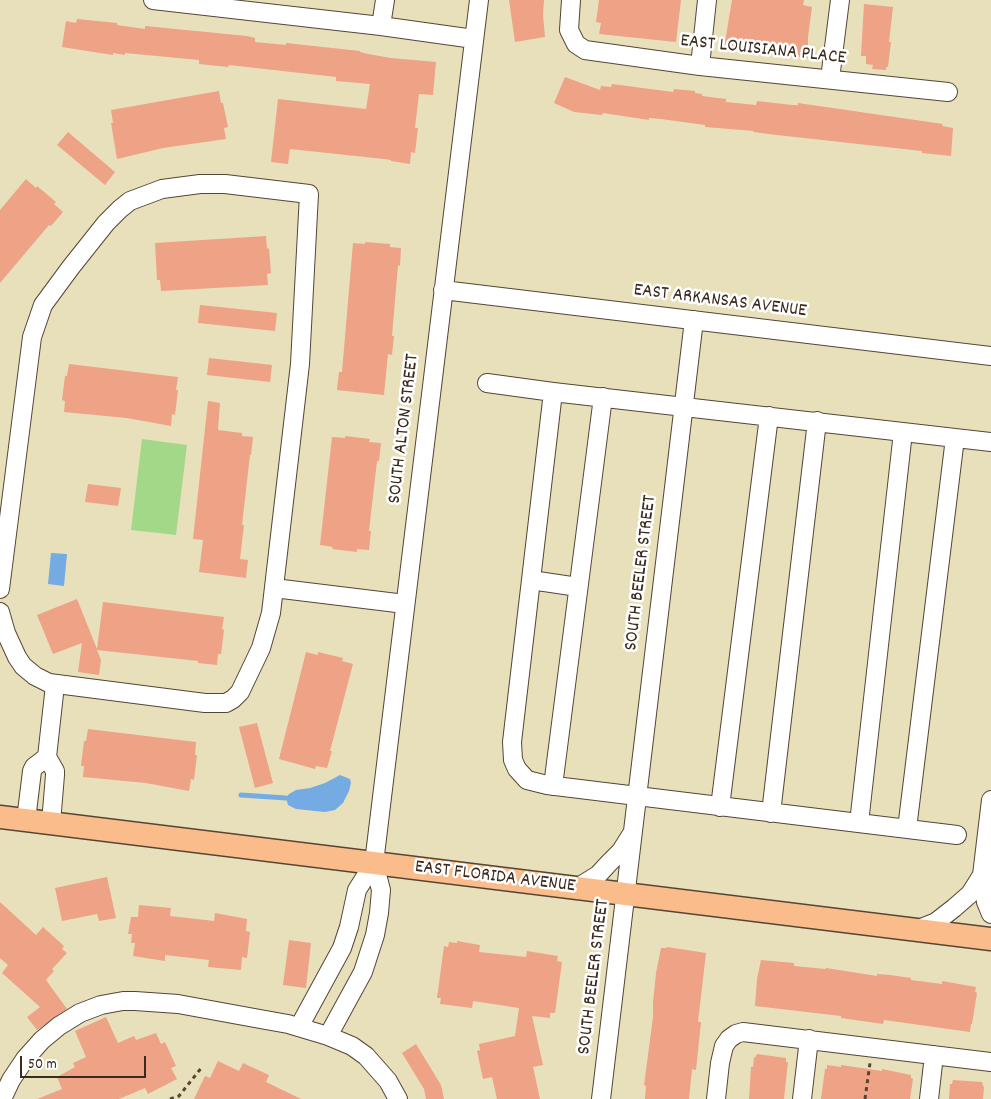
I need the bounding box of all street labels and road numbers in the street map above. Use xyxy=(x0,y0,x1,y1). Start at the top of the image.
street label: EAST LOUISIANA PLACE xyxy=(679,31,847,71)
street label: EAST ARKANSAS AVENUE xyxy=(632,280,808,324)
street label: SOUTH ALTON STREET xyxy=(385,353,425,505)
street label: SOUTH BEELER STREET xyxy=(621,494,663,652)
street label: EAST FLORIDA AVENUE xyxy=(413,857,577,899)
street label: SOUTH BEELER STREET xyxy=(574,898,616,1056)

